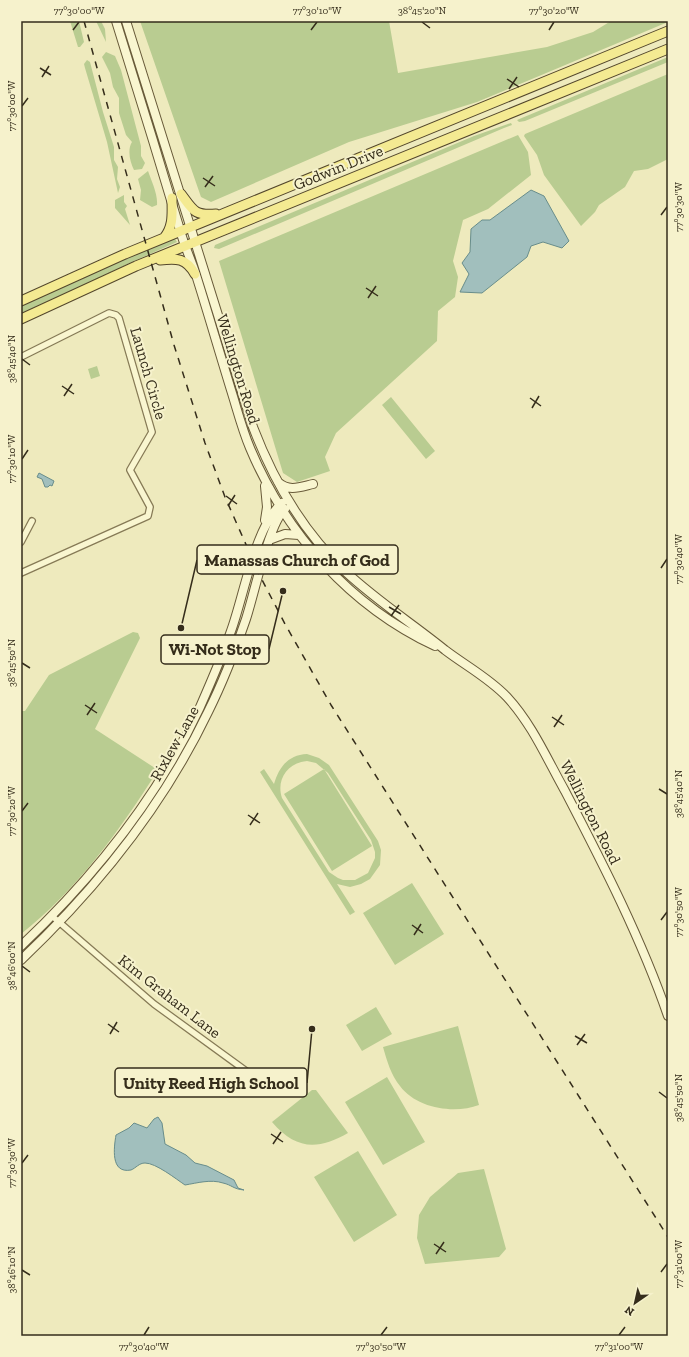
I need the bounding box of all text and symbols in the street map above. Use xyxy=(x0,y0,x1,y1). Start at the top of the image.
text: 77°30'00"W xyxy=(54,5,105,17)
text: 77°30'10"W xyxy=(293,5,342,17)
text: 38°45'20"N xyxy=(398,5,447,17)
text: 77°30'20"W xyxy=(529,5,580,17)
text: 77°30'00"W xyxy=(6,80,18,131)
street label: Godwin Drive xyxy=(291,141,386,194)
text: 77°30'30"W xyxy=(673,182,685,232)
street label: Wellington Road xyxy=(213,312,264,427)
street label: Launch Circle xyxy=(126,325,171,421)
text: 38°45'40"N xyxy=(6,334,18,383)
text: 77°30'10"W xyxy=(6,434,18,483)
text: 77°30'40"W xyxy=(673,533,685,584)
callout: Manassas Church of God xyxy=(197,545,398,574)
text: Manassas Church of God xyxy=(204,550,390,570)
callout: Wi-Not Stop xyxy=(161,635,269,664)
text: 38°45'50"N xyxy=(6,638,18,687)
text: Wi-Not Stop xyxy=(169,639,262,659)
street label: Rixlew Lane xyxy=(146,702,203,784)
street label: Wellington Road xyxy=(556,757,625,868)
text: 38°45'40"N xyxy=(673,769,685,818)
text: 77°30'20"W xyxy=(6,785,18,836)
text: 77°30'50"W xyxy=(673,886,685,937)
text: 38°46'00"N xyxy=(6,941,18,991)
street label: Kim Graham Lane xyxy=(115,950,225,1042)
callout: Unity Reed High School xyxy=(115,1068,307,1097)
text: Unity Reed High School xyxy=(123,1073,299,1093)
text: 38°45'50"N xyxy=(673,1073,685,1122)
text: 77°30'30"W xyxy=(6,1138,18,1188)
text: 77°31'00"W xyxy=(673,1239,685,1288)
text: 38°46'10"N xyxy=(6,1246,18,1294)
north arrow xyxy=(615,1283,655,1323)
text: N xyxy=(622,1303,637,1319)
text: 77°30'40"W xyxy=(119,1341,170,1353)
text: 77°30'50"W xyxy=(356,1341,407,1353)
text: 77°31'00"W xyxy=(595,1341,644,1353)

